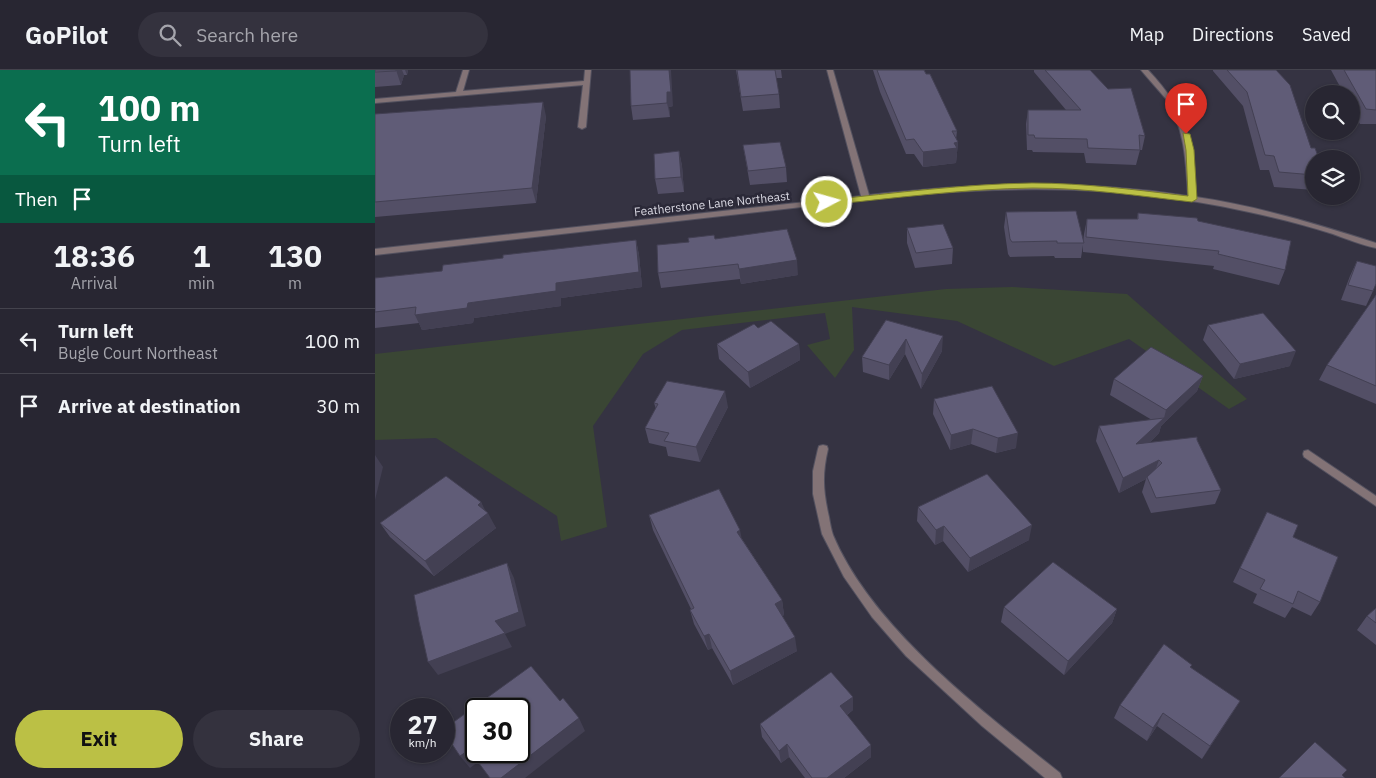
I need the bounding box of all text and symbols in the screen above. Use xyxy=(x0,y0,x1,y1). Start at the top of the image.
search box xyxy=(138,12,488,57)
text: GoPilot xyxy=(25,19,108,51)
icon: search xyxy=(156,21,184,49)
text: Search here xyxy=(196,23,298,47)
text: Map xyxy=(1129,23,1164,46)
text: Directions xyxy=(1192,23,1274,46)
text: Saved xyxy=(1302,23,1351,46)
pin xyxy=(1165,83,1207,134)
text: 100 m xyxy=(98,85,201,131)
map controls xyxy=(1305,85,1360,205)
button: search xyxy=(1305,85,1360,140)
icon: left xyxy=(15,90,80,155)
icon: arrive xyxy=(1172,90,1200,118)
text: Turn left xyxy=(98,129,181,158)
button: layers xyxy=(1305,150,1360,205)
position arrow xyxy=(800,175,852,227)
icon: arrive xyxy=(68,185,96,213)
text: Then xyxy=(15,187,58,211)
street label: Featherstone Lane Northeast xyxy=(633,188,791,219)
text: 18:36 xyxy=(53,236,135,275)
text: 1 xyxy=(192,236,210,275)
text: 130 xyxy=(268,236,322,275)
text: Arrival xyxy=(71,273,117,293)
text: min xyxy=(188,273,215,293)
text: m xyxy=(288,273,302,293)
text: Turn left xyxy=(58,319,134,343)
icon: left xyxy=(15,327,43,355)
text: 100 m xyxy=(305,329,360,353)
text: Bugle Court Northeast xyxy=(58,343,218,363)
icon: arrive xyxy=(15,392,43,420)
text: Arrive at destination xyxy=(58,394,241,418)
text: 30 m xyxy=(316,394,360,418)
speed limit sign: 30 xyxy=(465,698,530,763)
text: 27 xyxy=(407,708,438,741)
button: Exit xyxy=(15,710,183,768)
button: Share xyxy=(193,710,360,768)
text: km/h xyxy=(408,735,437,750)

